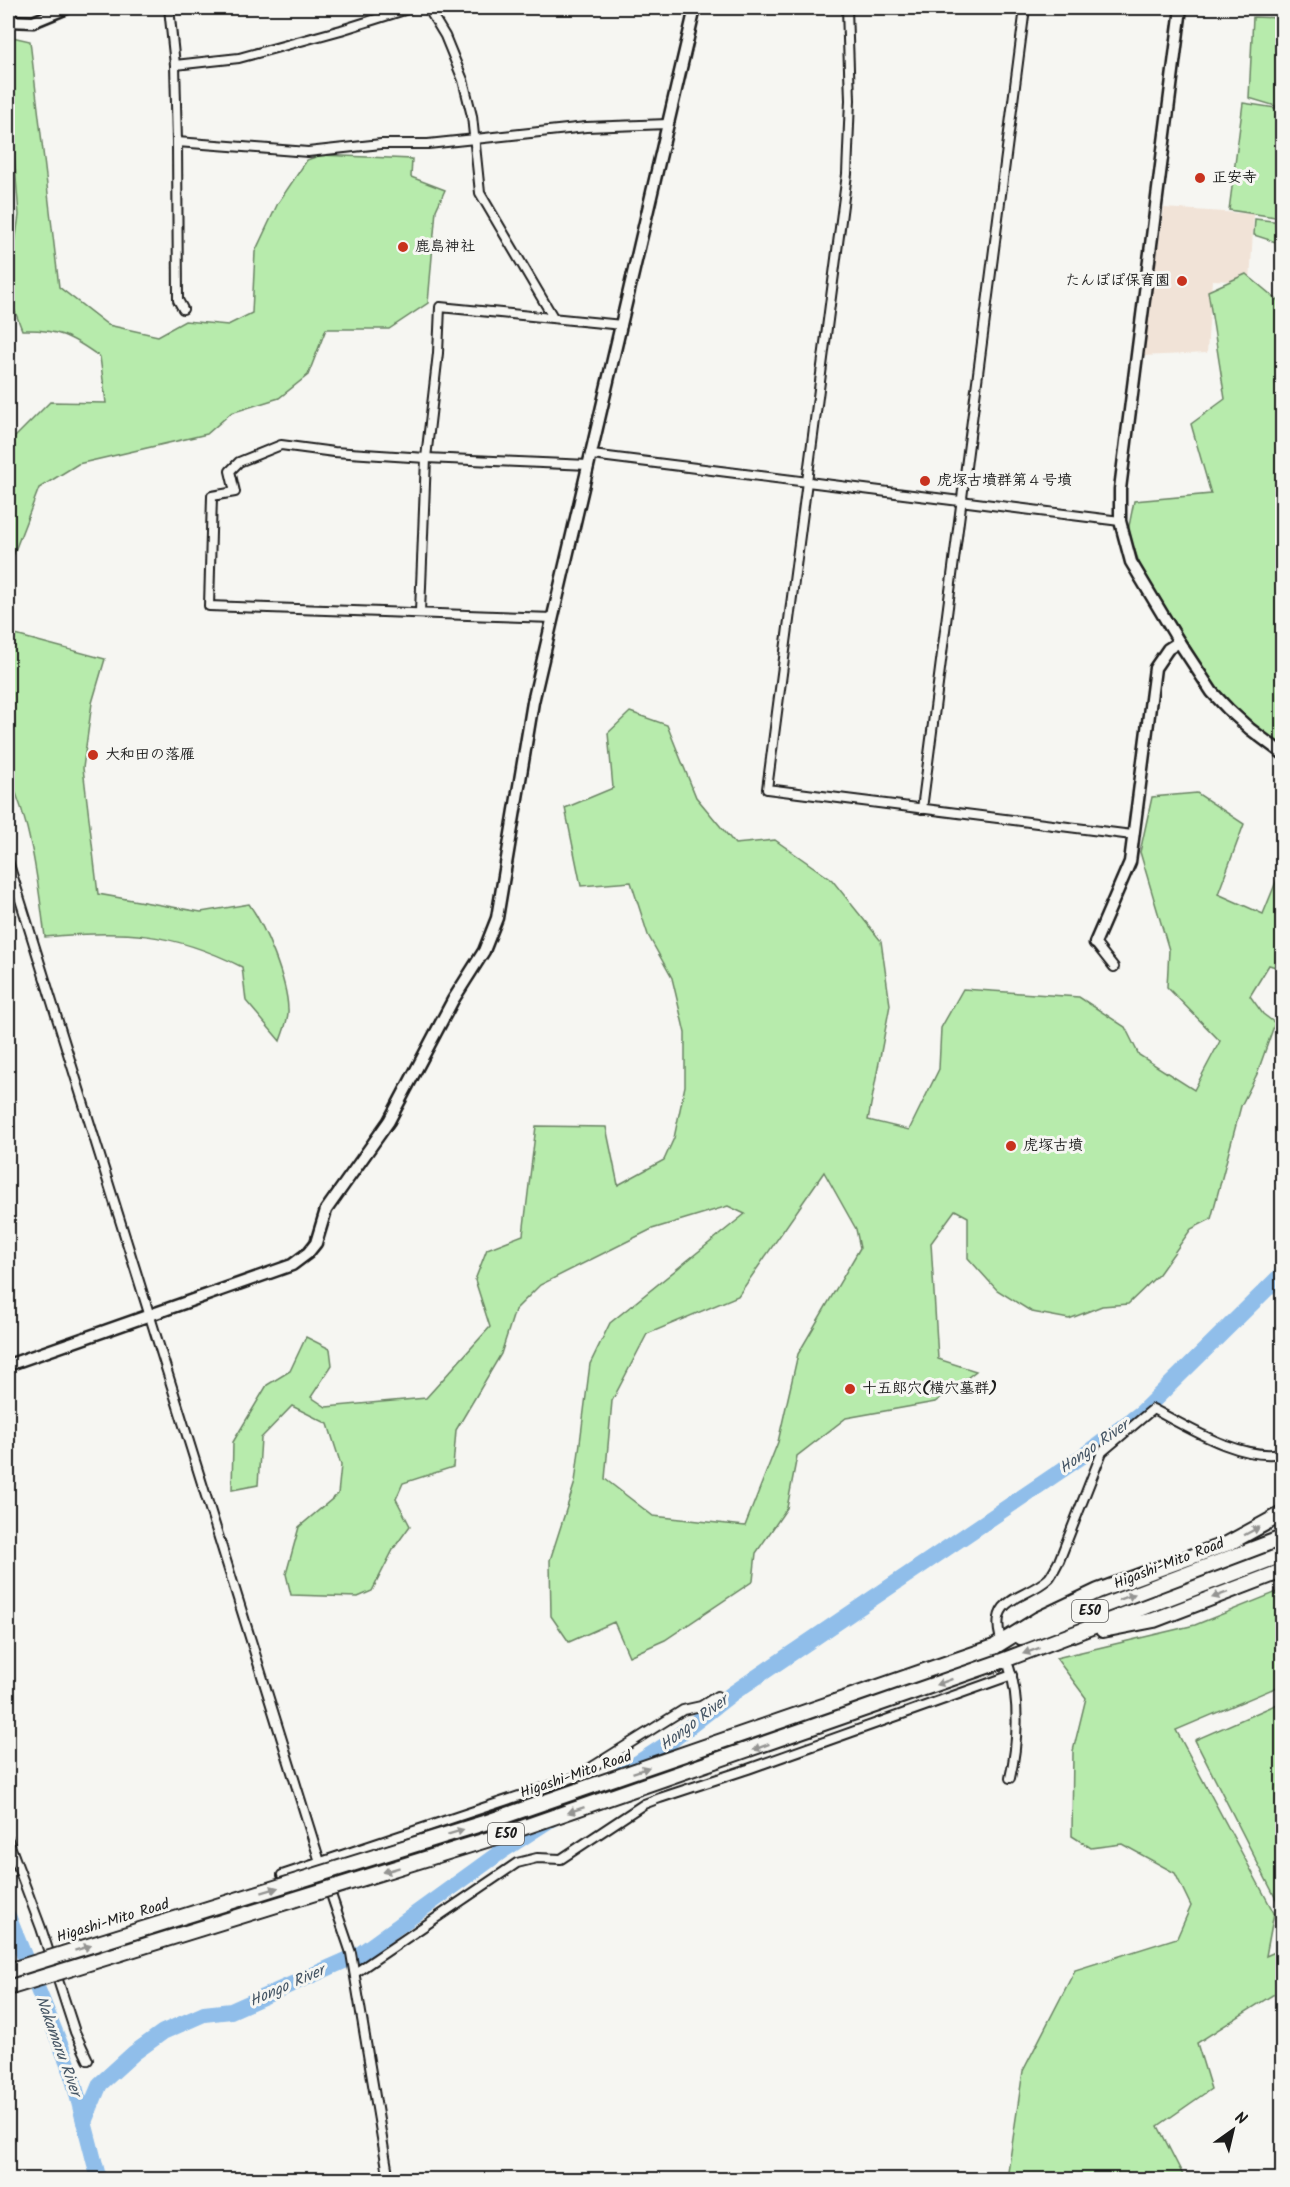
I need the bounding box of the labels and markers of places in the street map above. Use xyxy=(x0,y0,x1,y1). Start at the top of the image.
place label: 正安寺 xyxy=(1212,166,1257,190)
marker: 正安寺 xyxy=(1193,171,1207,185)
place label: 鹿島神社 xyxy=(415,235,475,259)
marker: 鹿島神社 xyxy=(396,240,410,254)
place label: たんぽぽ保育園 xyxy=(1065,269,1170,293)
marker: たんぽぽ保育園 xyxy=(1175,274,1189,288)
place label: 虎塚古墳群第４号墳 xyxy=(937,469,1072,493)
marker: 虎塚古墳群第４号墳 xyxy=(918,474,932,488)
place label: 大和田の落雁 xyxy=(105,743,195,767)
marker: 大和田の落雁 xyxy=(86,748,100,762)
place label: 虎塚古墳 xyxy=(1023,1134,1083,1158)
marker: 虎塚古墳 xyxy=(1004,1139,1018,1153)
place label: 十五郎穴(横穴墓群) xyxy=(862,1377,997,1401)
marker: 十五郎穴(横穴墓群) xyxy=(843,1382,857,1396)

